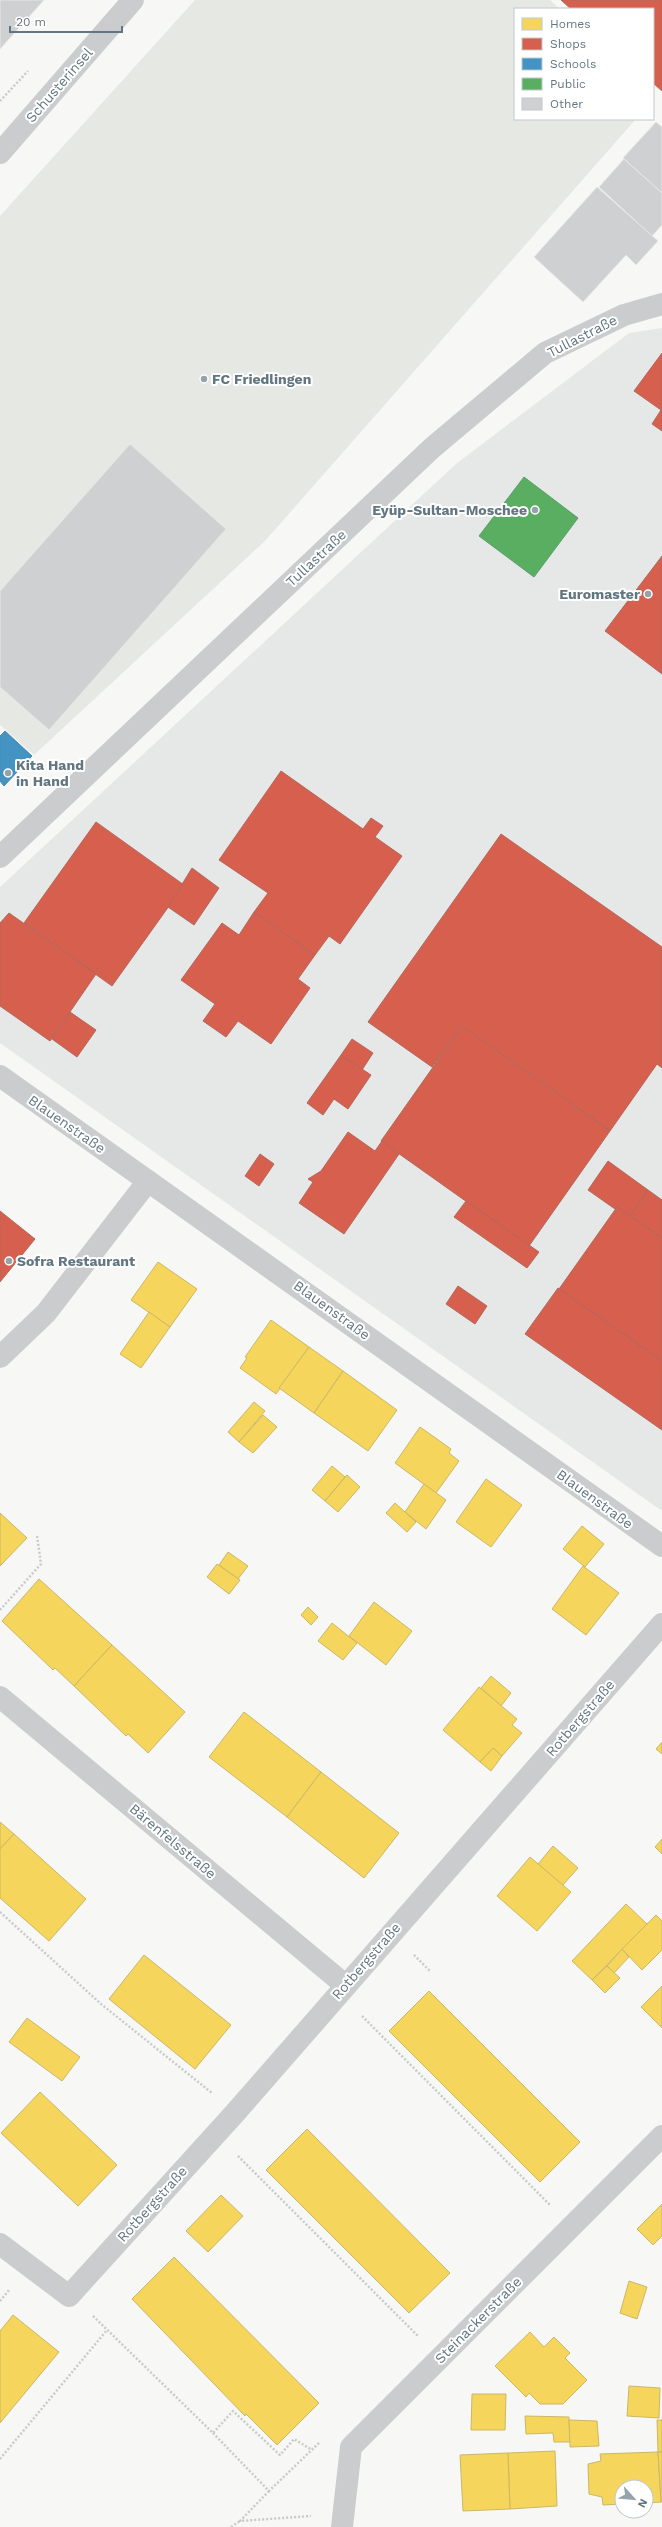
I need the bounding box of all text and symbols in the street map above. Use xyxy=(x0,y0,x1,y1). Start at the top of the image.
scale bar xyxy=(10,8,122,34)
legend xyxy=(514,8,654,120)
text: 20 m xyxy=(16,15,46,29)
text: Homes xyxy=(550,17,591,31)
text: Shops xyxy=(550,37,586,51)
street label: Schusterinsel xyxy=(22,44,96,125)
text: Schools xyxy=(550,57,596,71)
text: Public xyxy=(550,77,586,91)
text: Other xyxy=(550,97,583,111)
street label: Tullastraße xyxy=(544,312,620,360)
place label: FC Friedlingen xyxy=(212,371,311,387)
marker: FC Friedlingen xyxy=(199,374,209,384)
place label: Eyüp-Sultan-Moschee xyxy=(372,502,527,518)
marker: Eyüp-Sultan-Moschee xyxy=(530,505,540,515)
street label: Tullastraße xyxy=(283,526,349,590)
place label: Euromaster xyxy=(559,586,640,602)
marker: Euromaster xyxy=(643,589,653,599)
place label: Kita Hand in Hand xyxy=(16,757,84,789)
marker: Kita Hand in Hand xyxy=(3,768,13,778)
street label: Blauenstraße xyxy=(25,1092,109,1156)
place label: Sofra Restaurant xyxy=(17,1253,135,1269)
marker: Sofra Restaurant xyxy=(4,1256,14,1266)
street label: Blauenstraße xyxy=(291,1277,373,1343)
street label: Blauenstraße xyxy=(554,1466,636,1532)
street label: Rotbergstraße xyxy=(542,1676,618,1760)
street label: Bärenfelsstraße xyxy=(127,1800,219,1882)
street label: Rotbergstraße xyxy=(328,1919,404,2003)
street label: Rotbergstraße xyxy=(114,2163,190,2245)
street label: Steinackerstraße xyxy=(431,2273,525,2367)
north arrow xyxy=(614,2479,654,2519)
text: N xyxy=(635,2497,650,2510)

